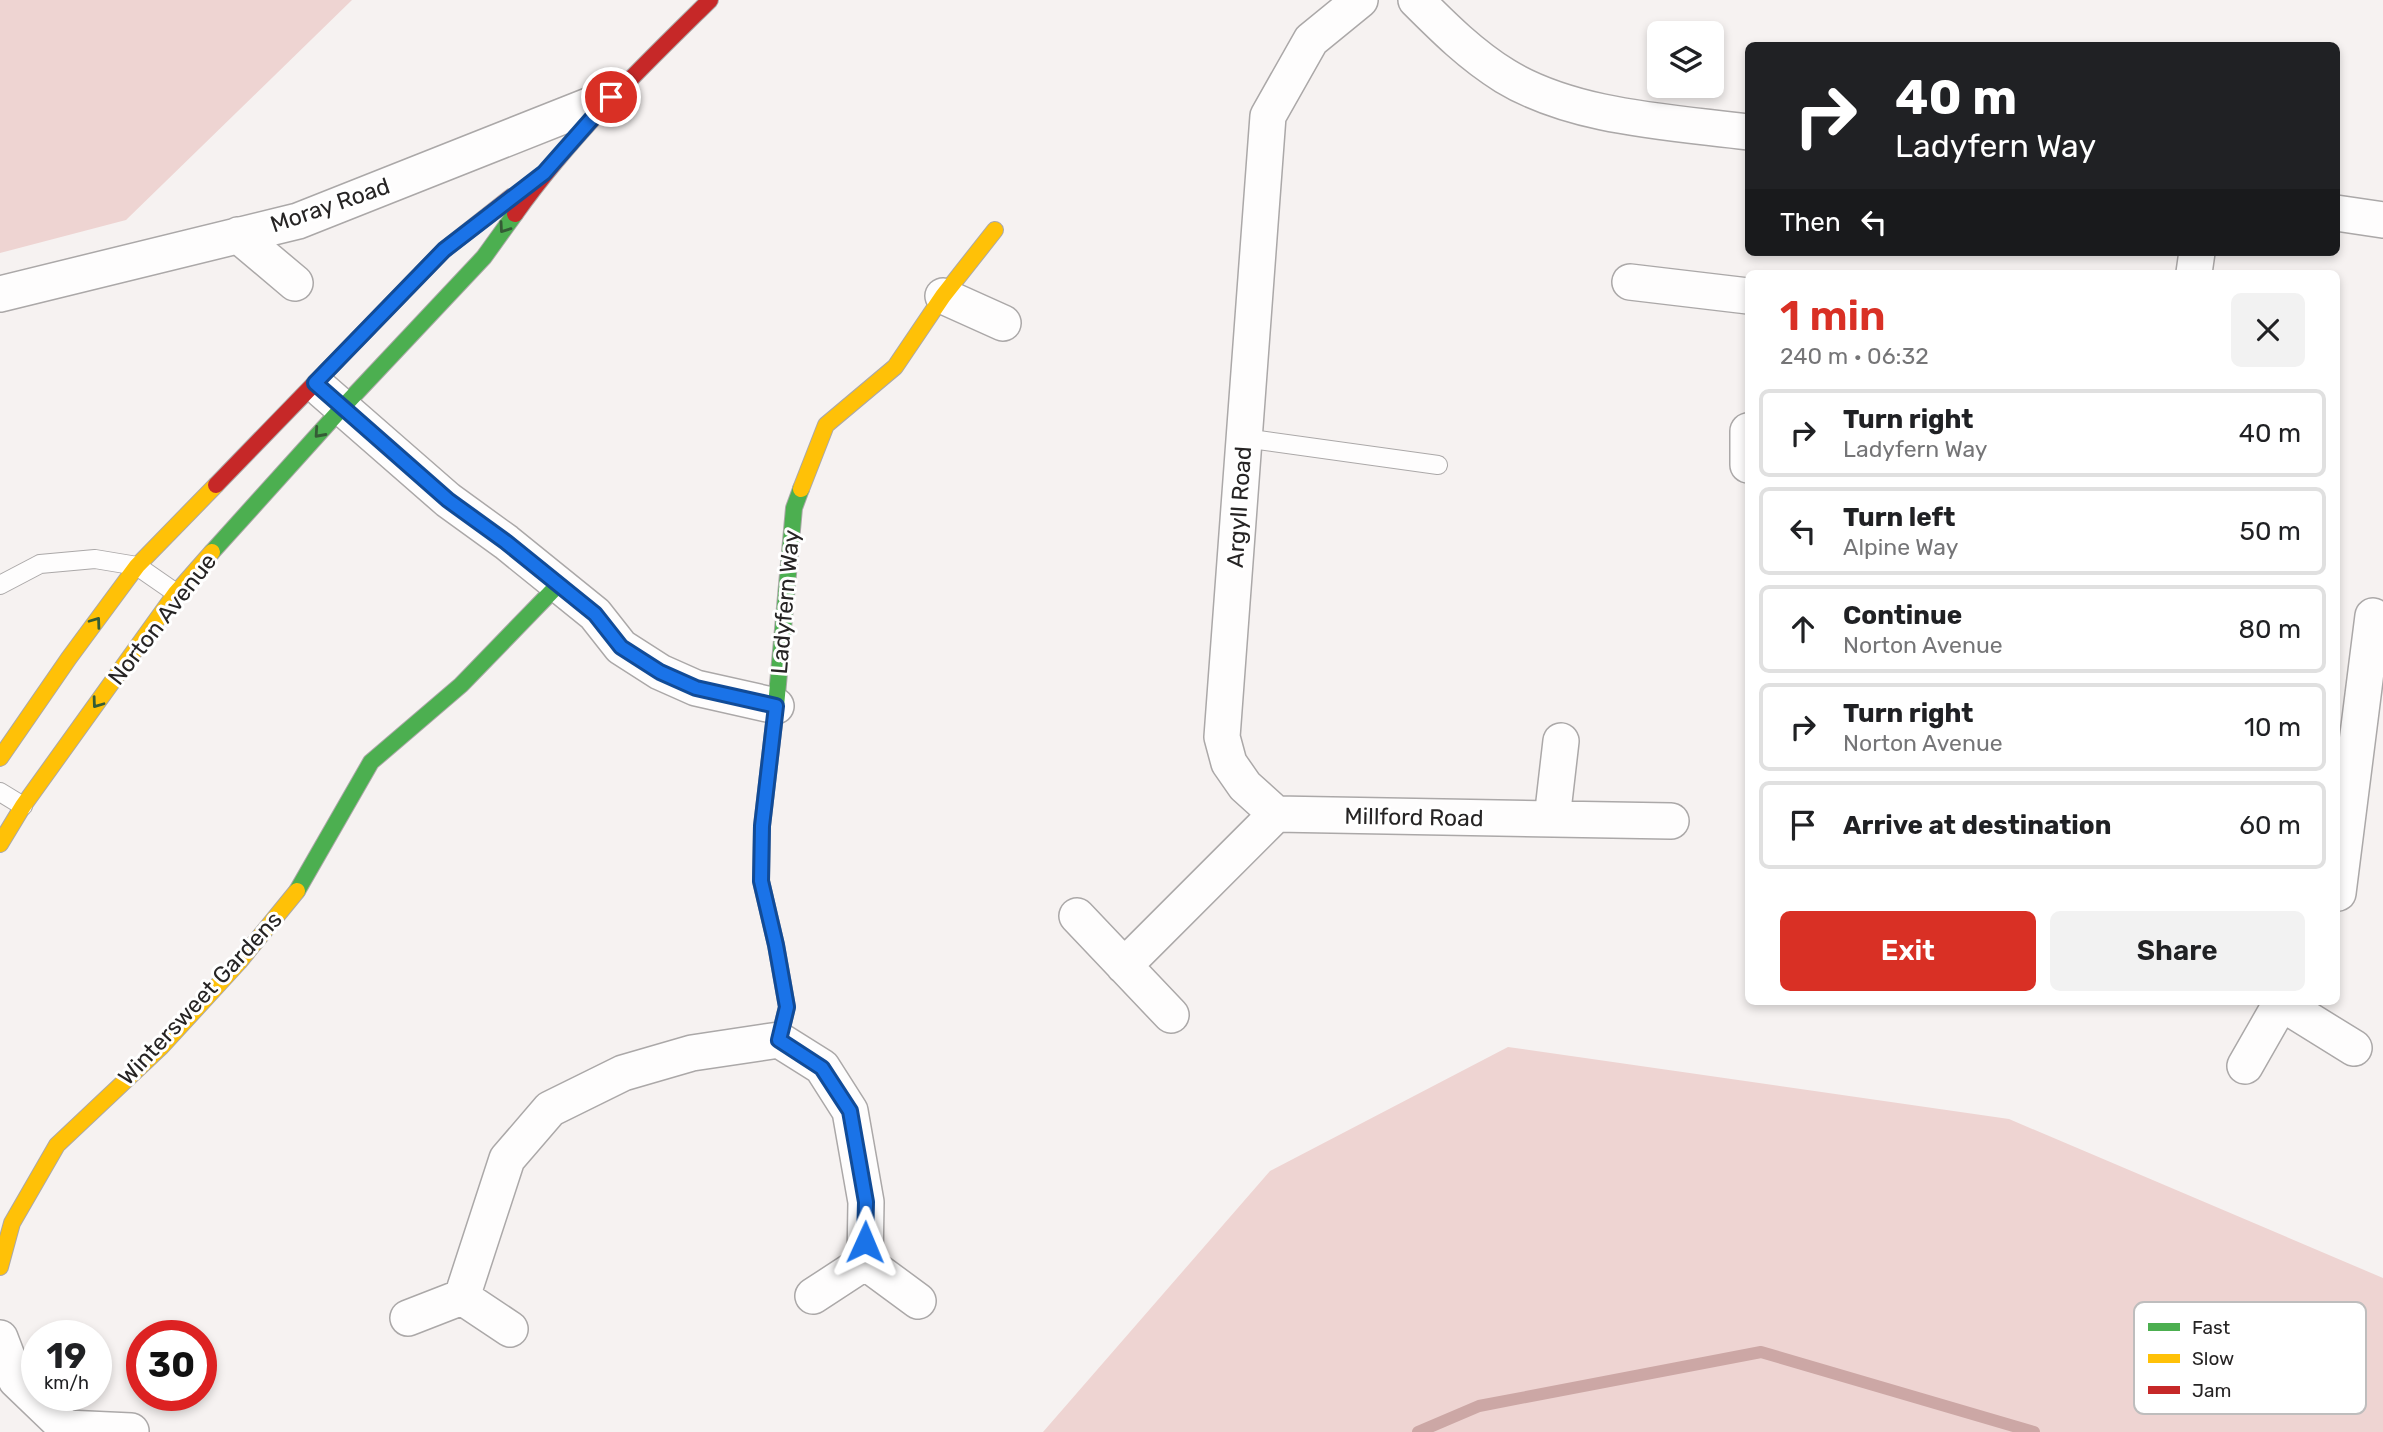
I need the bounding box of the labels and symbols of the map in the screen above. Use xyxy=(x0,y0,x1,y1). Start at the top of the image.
pin xyxy=(581,67,641,127)
street label: Moray Road xyxy=(266,171,394,239)
one-way arrow xyxy=(500,220,512,233)
one-way arrow xyxy=(315,425,327,438)
street label: Argyll Road xyxy=(1221,445,1257,569)
street label: Ladyfern Way xyxy=(765,528,805,675)
street label: Norton Avenue xyxy=(102,547,222,691)
one-way arrow xyxy=(87,617,100,630)
one-way arrow xyxy=(93,695,105,708)
street label: Millford Road xyxy=(1344,802,1484,832)
street label: Wintersweet Gardens xyxy=(112,905,288,1091)
position arrow xyxy=(828,1205,902,1279)
legend xyxy=(2134,1302,2366,1414)
text: Fast xyxy=(2192,1316,2231,1339)
speed limit sign: 30 xyxy=(126,1320,217,1411)
text: Slow xyxy=(2192,1347,2234,1370)
text: Jam xyxy=(2192,1379,2231,1402)

